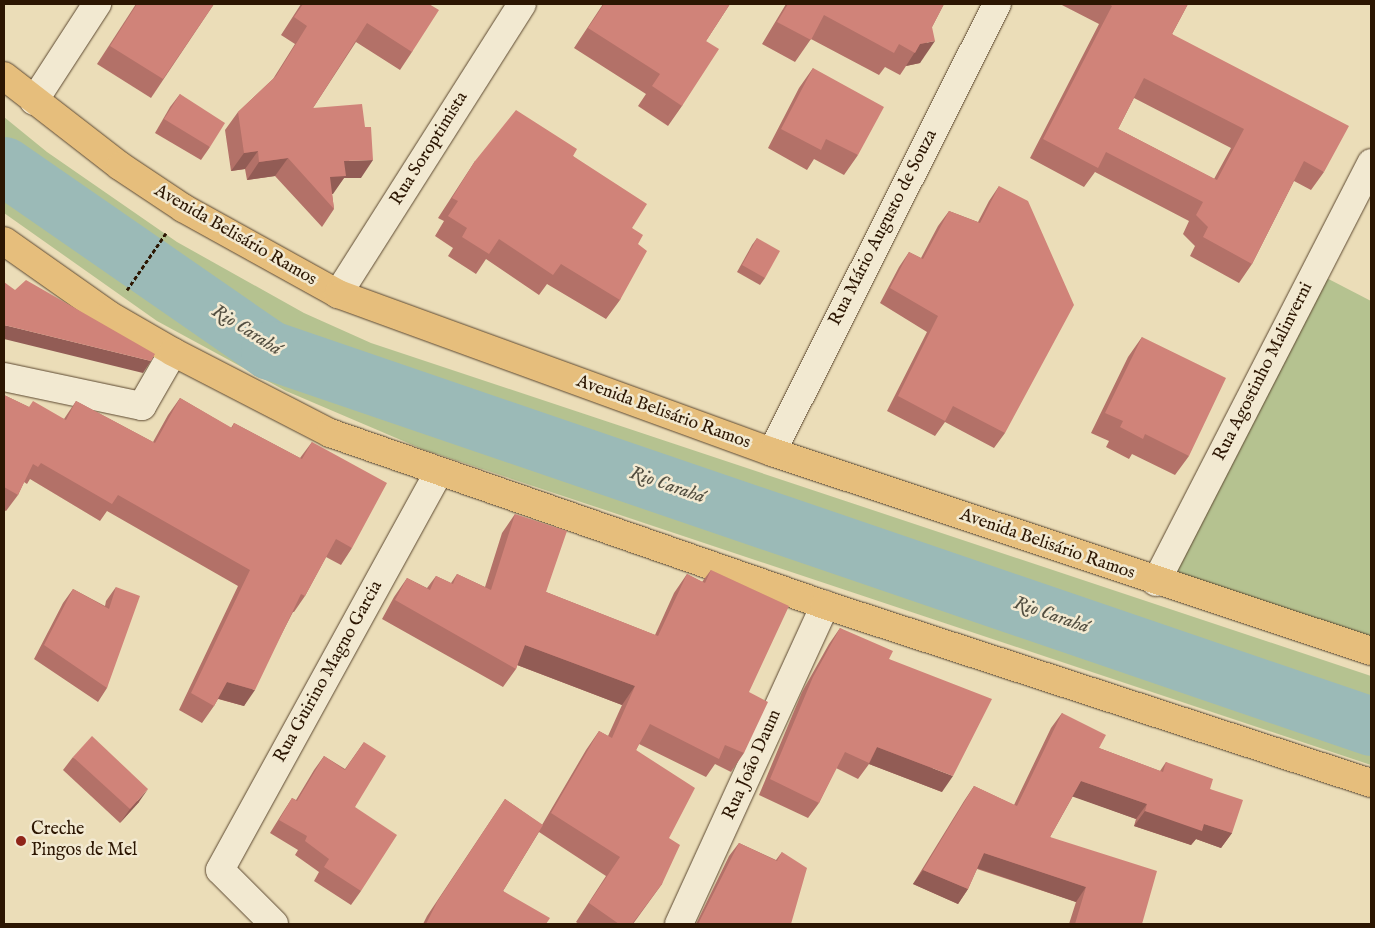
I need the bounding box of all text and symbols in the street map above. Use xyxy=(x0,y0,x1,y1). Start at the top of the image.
street label: Rua Soroptimista xyxy=(387,88,473,210)
street label: Rua Mário Augusto de Souza xyxy=(825,126,943,330)
street label: Avenida Belisário Ramos xyxy=(150,181,320,291)
street label: Rua Agostinho Malinverni xyxy=(1210,279,1318,465)
water label: Rio Carahá xyxy=(207,301,285,361)
street label: Avenida Belisário Ramos xyxy=(573,371,753,455)
water label: Rio Carahá xyxy=(626,463,708,509)
street label: Avenida Belisário Ramos xyxy=(957,505,1137,585)
street label: Rua Guirino Magno Garcia xyxy=(270,577,388,767)
water label: Rio Carahá xyxy=(1010,593,1092,639)
street label: Rua João Daum xyxy=(719,707,787,823)
place label: Creche Pingos de Mel xyxy=(31,820,137,862)
marker: Creche Pingos de Mel xyxy=(15,835,27,847)

